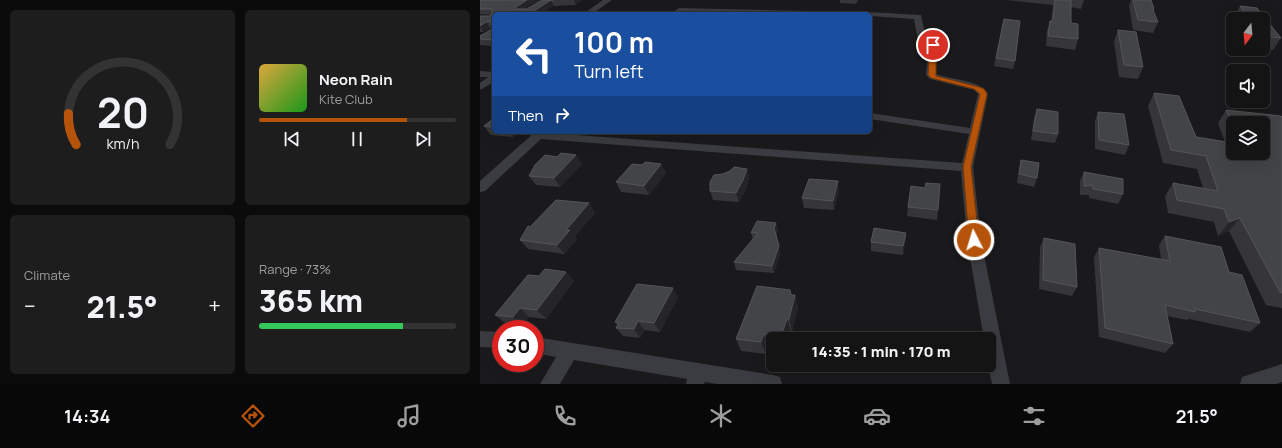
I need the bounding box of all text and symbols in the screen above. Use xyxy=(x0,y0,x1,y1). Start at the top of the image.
north arrow xyxy=(1226,12,1270,56)
map controls xyxy=(1226,12,1270,160)
text: 100 m xyxy=(574,23,654,61)
icon: left xyxy=(508,28,560,80)
pin xyxy=(916,28,950,62)
icon: arrive xyxy=(922,34,944,56)
text: Turn left xyxy=(574,59,644,83)
button: sound xyxy=(1226,64,1270,108)
text: Neon Rain xyxy=(319,69,393,90)
text: 20 xyxy=(96,84,149,140)
text: Kite Club xyxy=(319,90,373,108)
icon: right xyxy=(551,104,573,126)
text: Then xyxy=(508,105,543,126)
button: layers xyxy=(1226,116,1270,160)
icon: previous xyxy=(281,128,303,150)
icon: pause xyxy=(346,128,368,150)
icon: next xyxy=(412,128,434,150)
text: km/h xyxy=(106,134,139,153)
position arrow xyxy=(953,219,995,261)
text: Range · 73% xyxy=(259,260,331,278)
text: Climate xyxy=(24,266,70,284)
text: 365 km xyxy=(259,280,363,321)
text: 21.5° xyxy=(86,286,158,327)
text: − xyxy=(24,291,36,321)
text: + xyxy=(208,291,221,321)
speed limit sign: 30 xyxy=(492,320,544,372)
text: 14:35 · 1 min · 170 m xyxy=(812,341,950,362)
icon: directions xyxy=(239,402,267,430)
icon: music xyxy=(395,402,423,430)
icon: phone xyxy=(551,402,579,430)
icon: climate xyxy=(707,402,735,430)
icon: car xyxy=(863,402,891,430)
icon: filters xyxy=(1020,402,1048,430)
text: 14:34 xyxy=(64,404,111,428)
text: 21.5° xyxy=(1176,404,1218,428)

